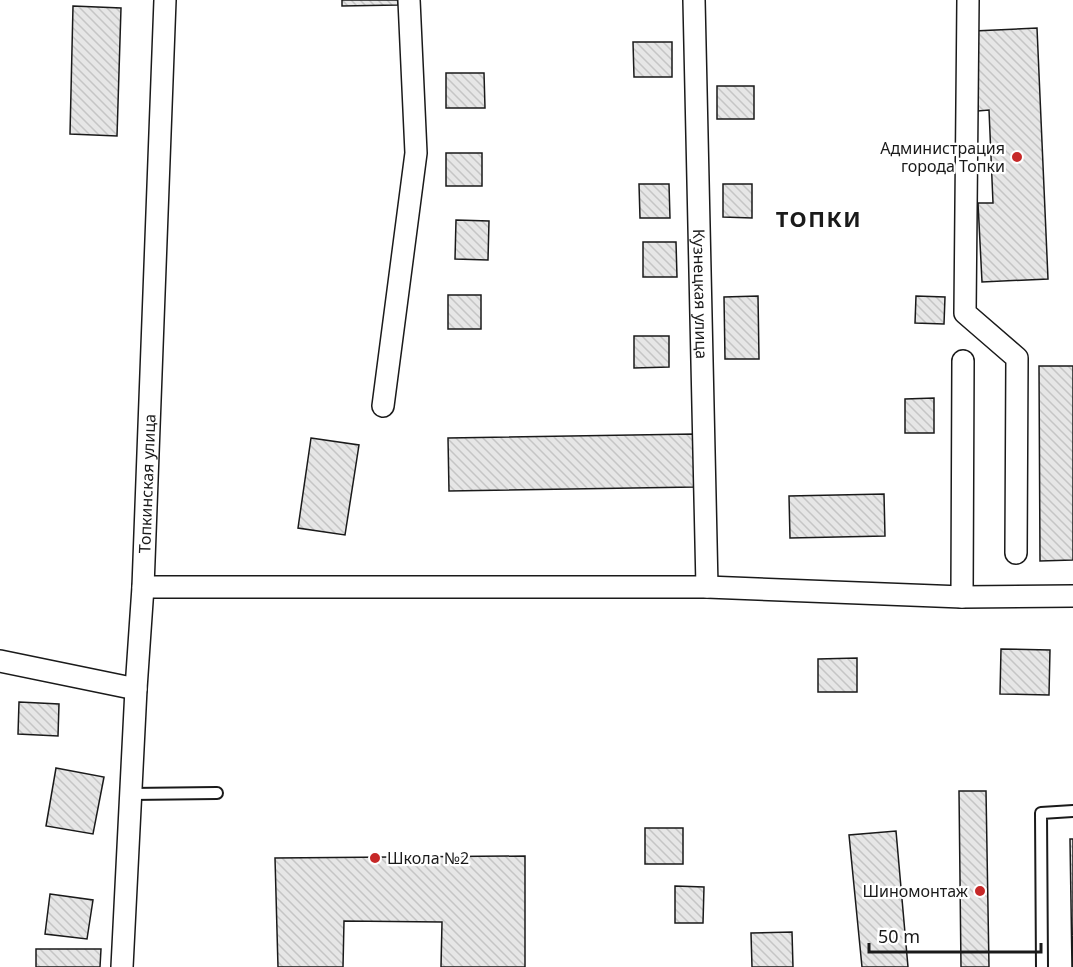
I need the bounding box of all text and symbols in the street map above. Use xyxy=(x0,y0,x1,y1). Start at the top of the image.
place label: Администрация города Топки xyxy=(880,137,1005,177)
marker: Администрация города Топки xyxy=(1010,150,1024,164)
district label: ТОПКИ xyxy=(776,203,862,233)
street label: Кузнецкая улица xyxy=(688,229,713,359)
street label: Топкинская улица xyxy=(133,414,160,554)
place label: Школа №2 xyxy=(387,847,469,869)
marker: Школа №2 xyxy=(368,851,382,865)
place label: Шиномонтаж xyxy=(862,880,969,902)
marker: Шиномонтаж xyxy=(973,884,987,898)
scale bar xyxy=(869,916,1042,954)
text: 50 m xyxy=(878,924,920,948)

